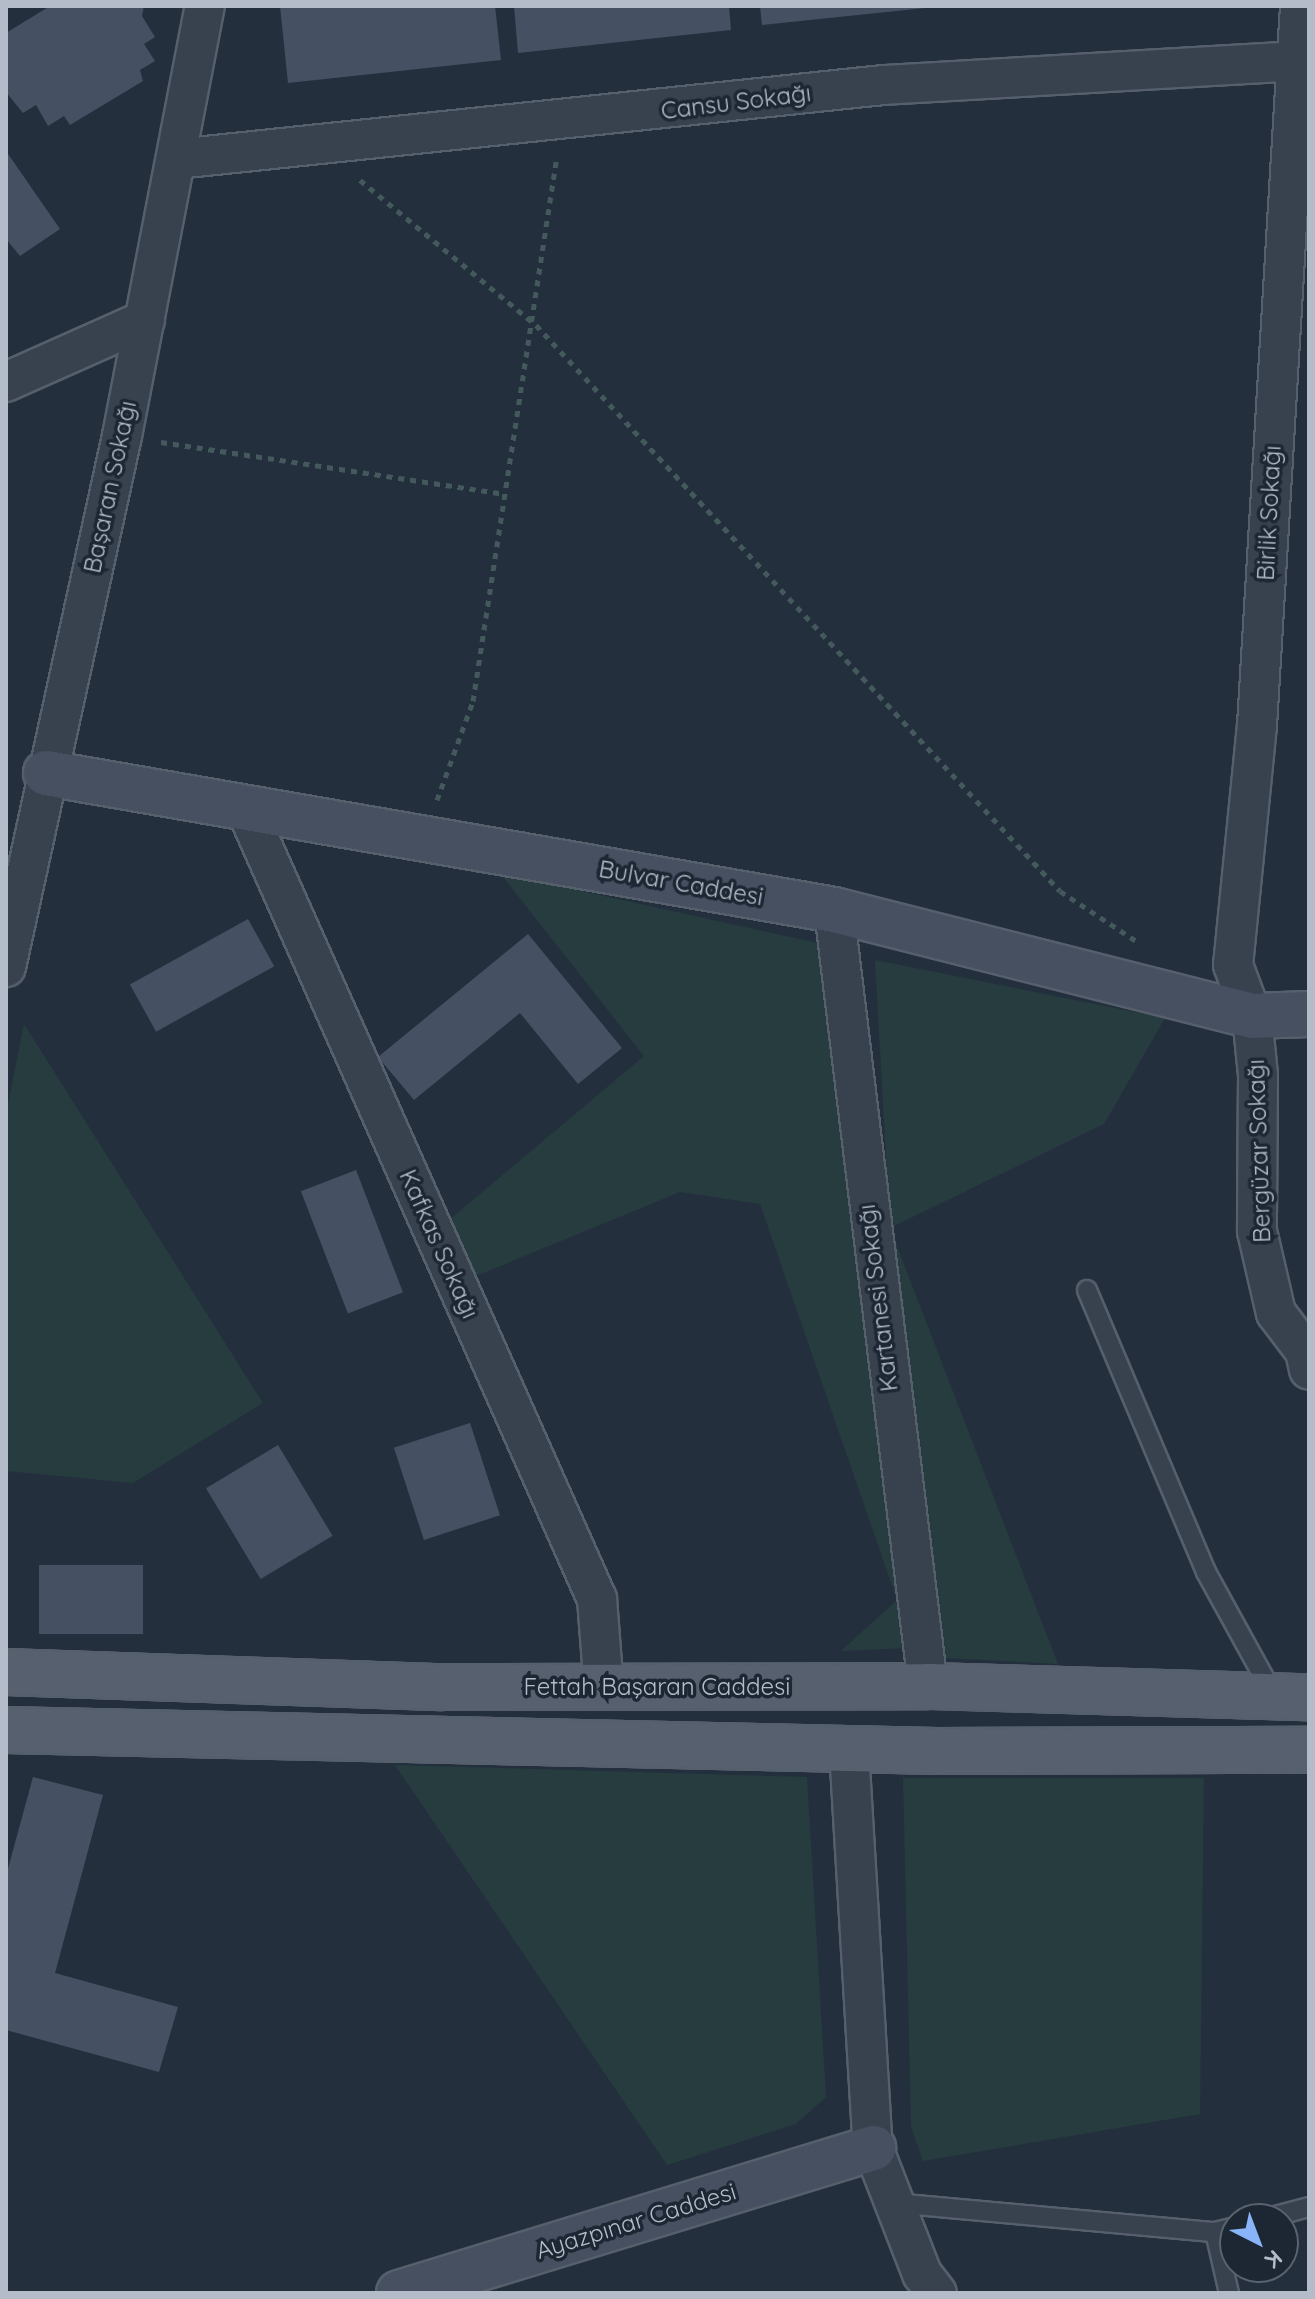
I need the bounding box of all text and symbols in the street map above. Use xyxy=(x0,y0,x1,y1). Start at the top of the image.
street label: Cansu Sokağı xyxy=(659,79,813,125)
street label: Başaran Sokağı xyxy=(78,398,142,576)
street label: Birlik Sokağı xyxy=(1251,445,1287,581)
street label: Bulvar Caddesi xyxy=(597,854,765,912)
street label: Bergüzar Sokağı xyxy=(1241,1059,1277,1243)
street label: Kafkas Sokağı xyxy=(393,1165,485,1323)
street label: Kartanesi Sokağı xyxy=(852,1203,904,1393)
street label: Fettah Başaran Caddesi xyxy=(524,1673,790,1701)
street label: Ayazpınar Caddesi xyxy=(532,2177,740,2265)
north arrow xyxy=(1219,2203,1299,2283)
text: K xyxy=(1259,2244,1288,2275)

